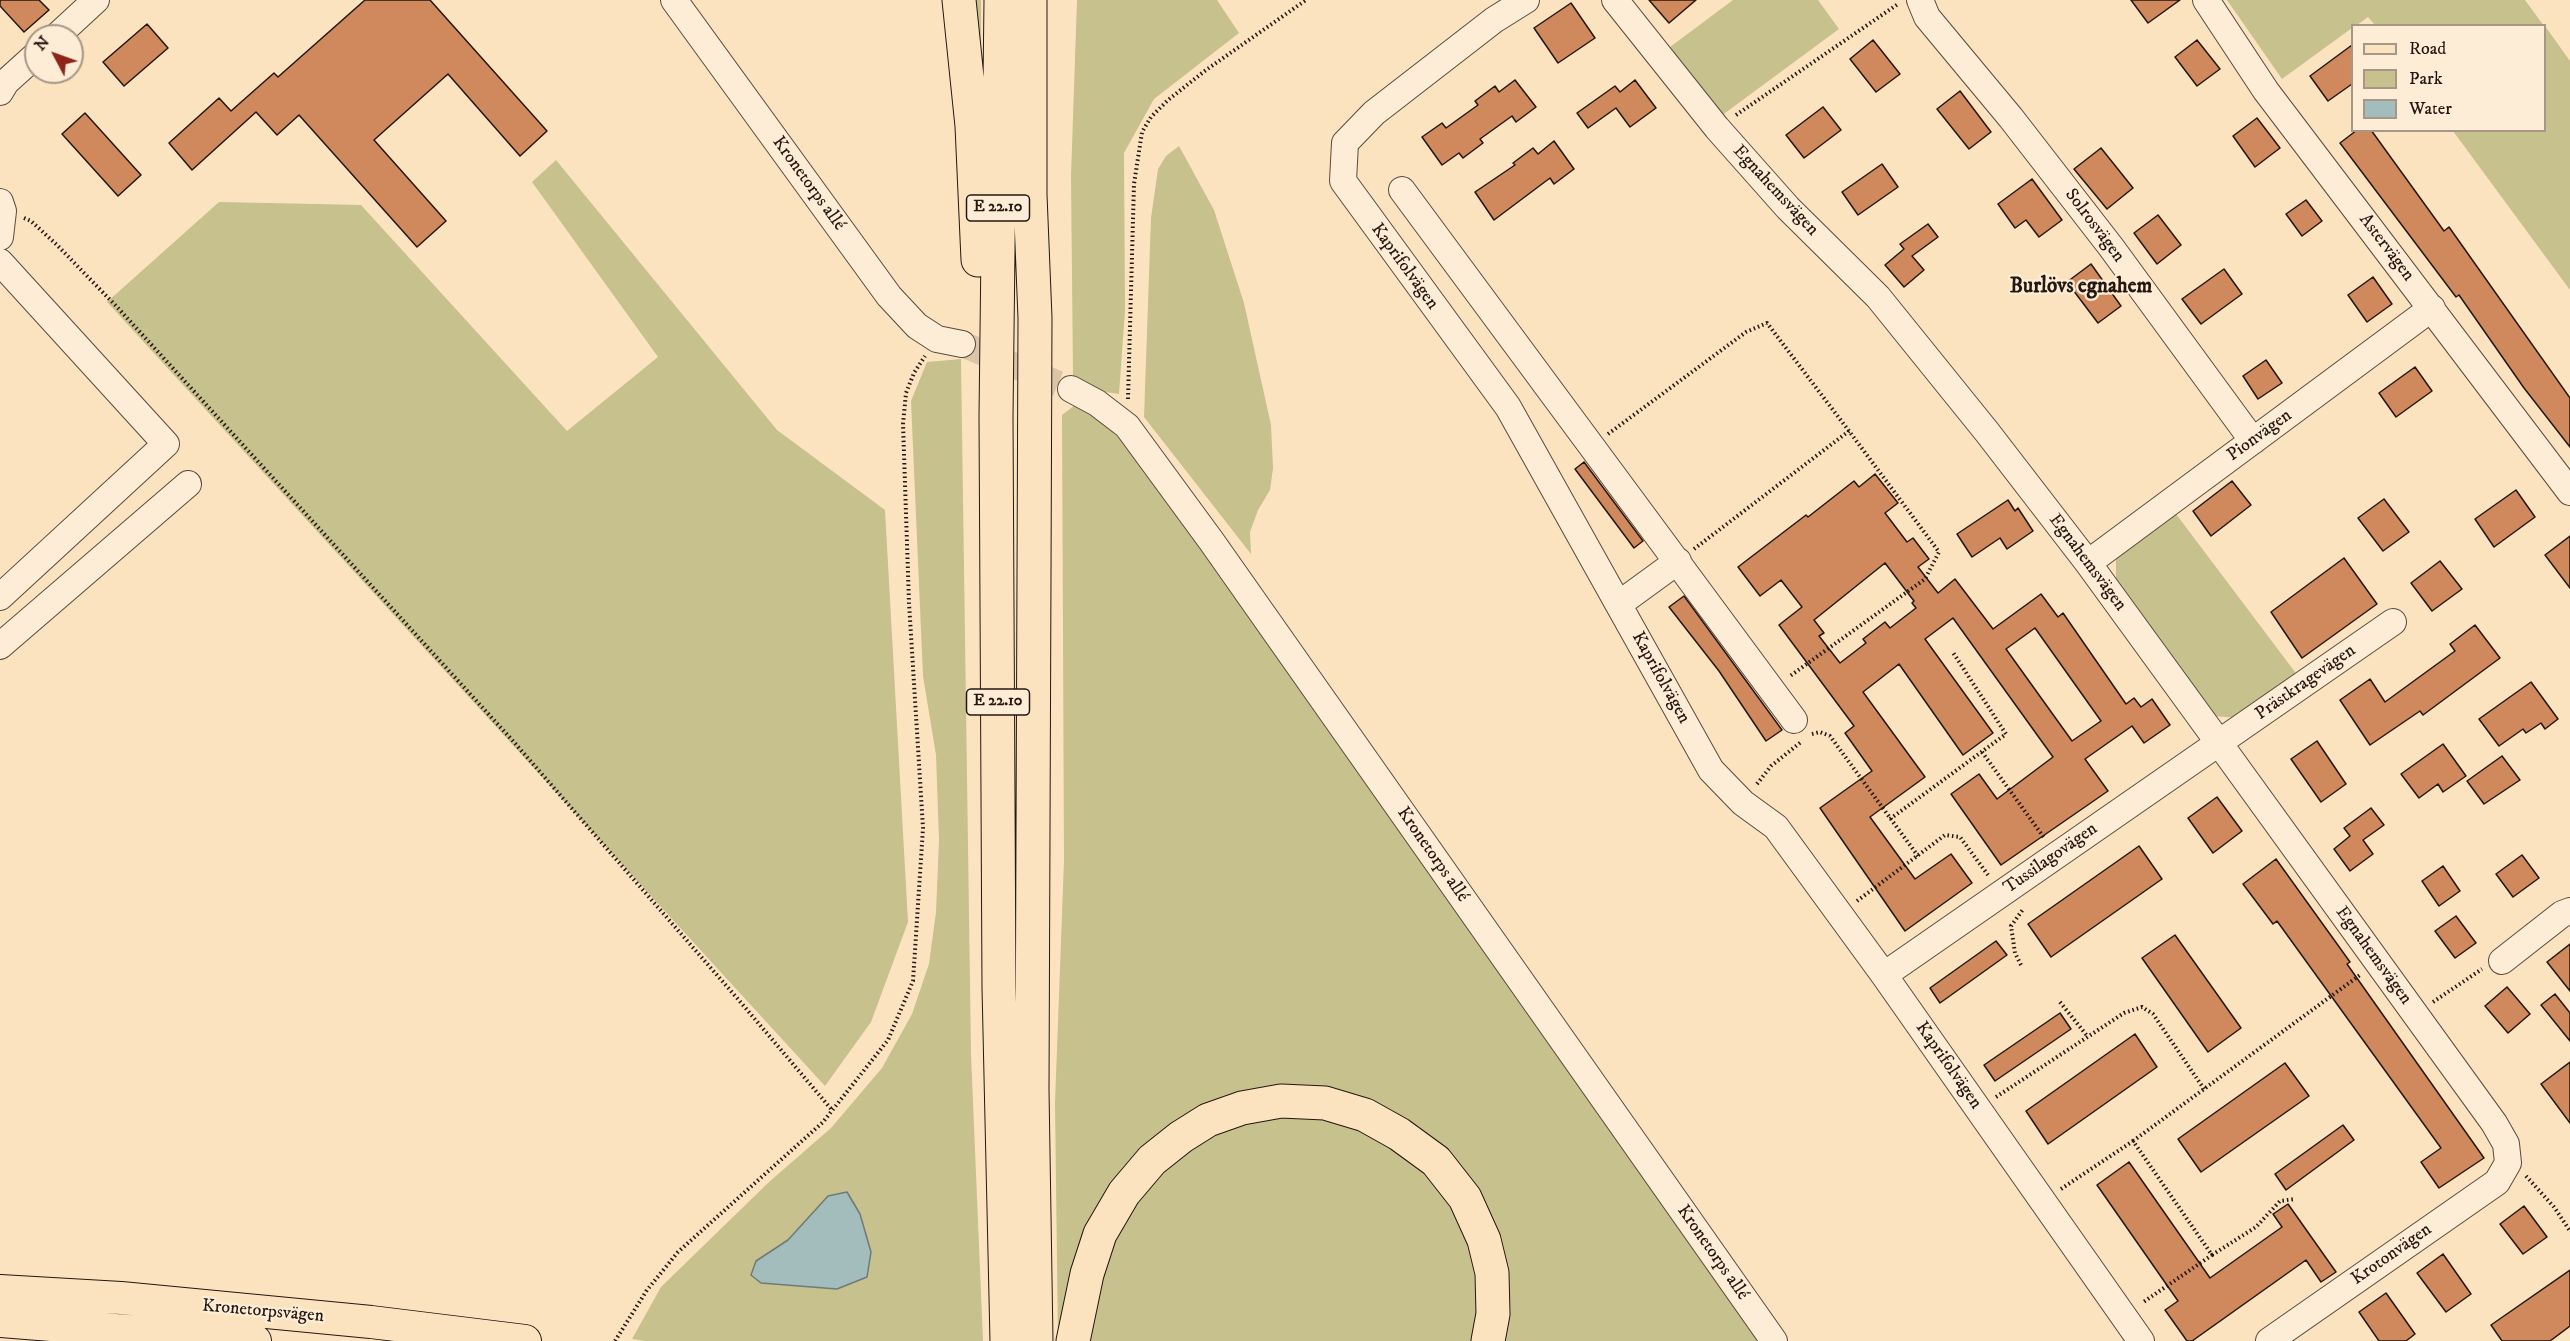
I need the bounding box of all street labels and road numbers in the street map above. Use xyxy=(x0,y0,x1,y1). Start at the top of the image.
street label: Kronetorps allé xyxy=(767,133,849,235)
street label: Egnahemsvägen xyxy=(1728,141,1822,241)
street label: Solrosvägen xyxy=(2059,185,2129,267)
road number: E 22.10 xyxy=(966,195,1030,221)
street label: Astervägen xyxy=(2354,210,2418,286)
street label: Kaprifolvägen xyxy=(1365,220,1443,314)
street label: Pionvägen xyxy=(2224,405,2296,467)
street label: Egnahemsvägen xyxy=(2043,510,2131,616)
street label: Kaprifolvägen xyxy=(1626,628,1694,728)
street label: Prästkragevägen xyxy=(2252,641,2360,725)
road number: E 22.10 xyxy=(966,689,1030,715)
street label: Kronetorps allé xyxy=(1391,803,1473,907)
street label: Tussilagovägen xyxy=(2000,819,2102,899)
street label: Egnahemsvägen xyxy=(2330,903,2416,1009)
street label: Kaprifolvägen xyxy=(1910,1018,1986,1114)
street label: Kronetorps allé xyxy=(1671,1201,1753,1305)
street label: Krotonvägen xyxy=(2348,1219,2436,1291)
street label: Kronetorpsvägen xyxy=(201,1296,325,1328)

